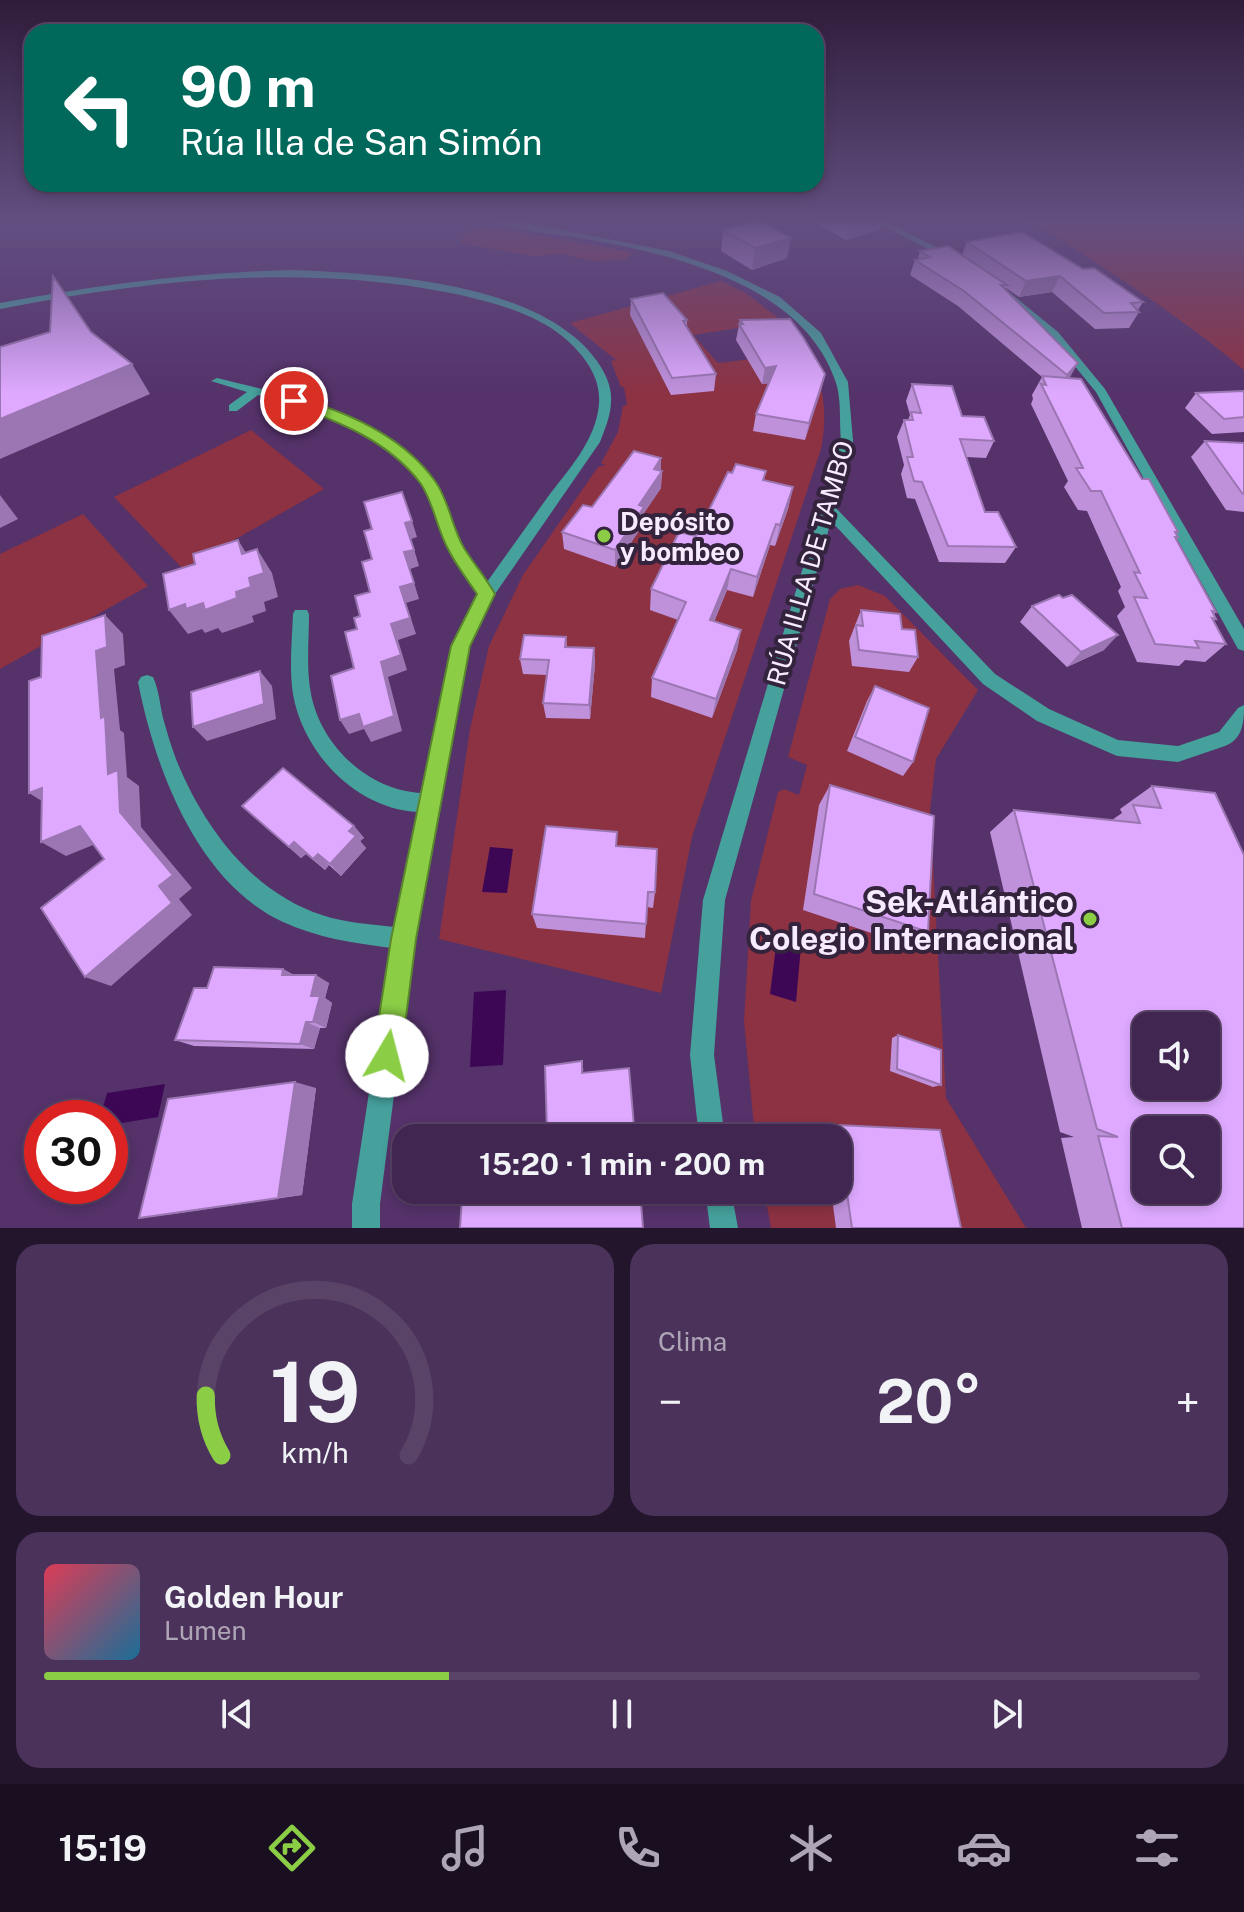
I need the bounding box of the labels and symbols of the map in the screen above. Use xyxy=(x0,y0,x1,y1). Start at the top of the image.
pin xyxy=(260,367,328,435)
street label: RÚA ILLA DE TAMBO xyxy=(760,437,860,689)
place label: Depósito y bombeo xyxy=(620,506,740,567)
marker: Depósito y bombeo xyxy=(595,527,613,545)
place label: Sek-Atlántico Colegio Internacional xyxy=(749,883,1074,957)
marker: Sek-Atlántico Colegio Internacional xyxy=(1081,910,1099,928)
position arrow xyxy=(345,1014,429,1098)
speed limit sign: 30 xyxy=(24,1100,128,1204)

